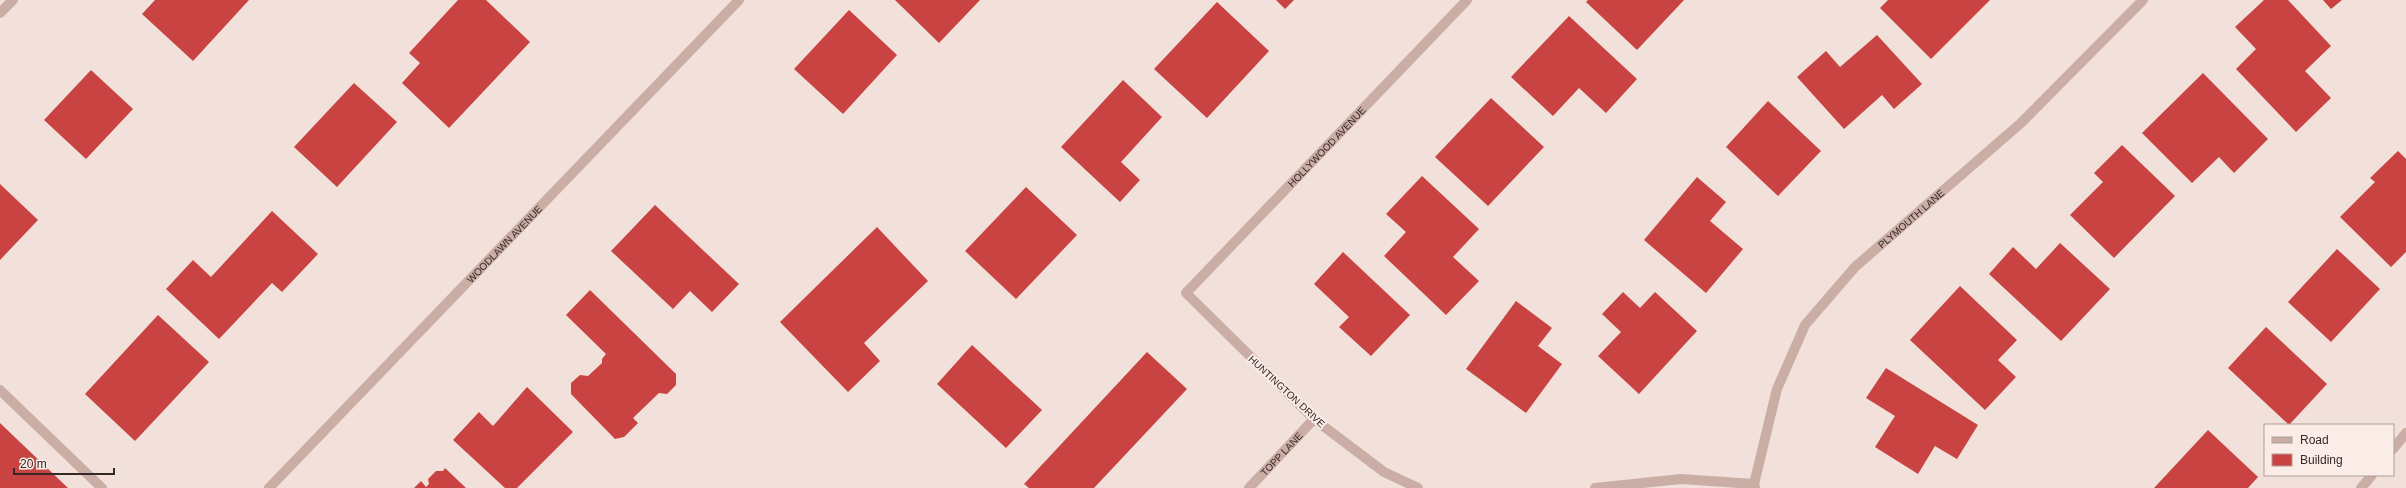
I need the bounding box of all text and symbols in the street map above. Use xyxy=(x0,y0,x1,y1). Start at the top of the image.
street label: HOLLYWOOD AVENUE xyxy=(1286,104,1368,189)
street label: PLYMOUTH LANE xyxy=(1876,187,1947,251)
street label: WOODLAWN AVENUE xyxy=(465,203,545,285)
street label: HUNTINGTON DRIVE xyxy=(1246,353,1327,430)
legend xyxy=(2264,424,2394,476)
street label: TOPP LANE xyxy=(1258,430,1305,478)
text: Road xyxy=(2300,433,2329,447)
scale bar xyxy=(14,450,114,476)
text: Building xyxy=(2300,453,2343,467)
text: 20 m xyxy=(20,457,47,471)

